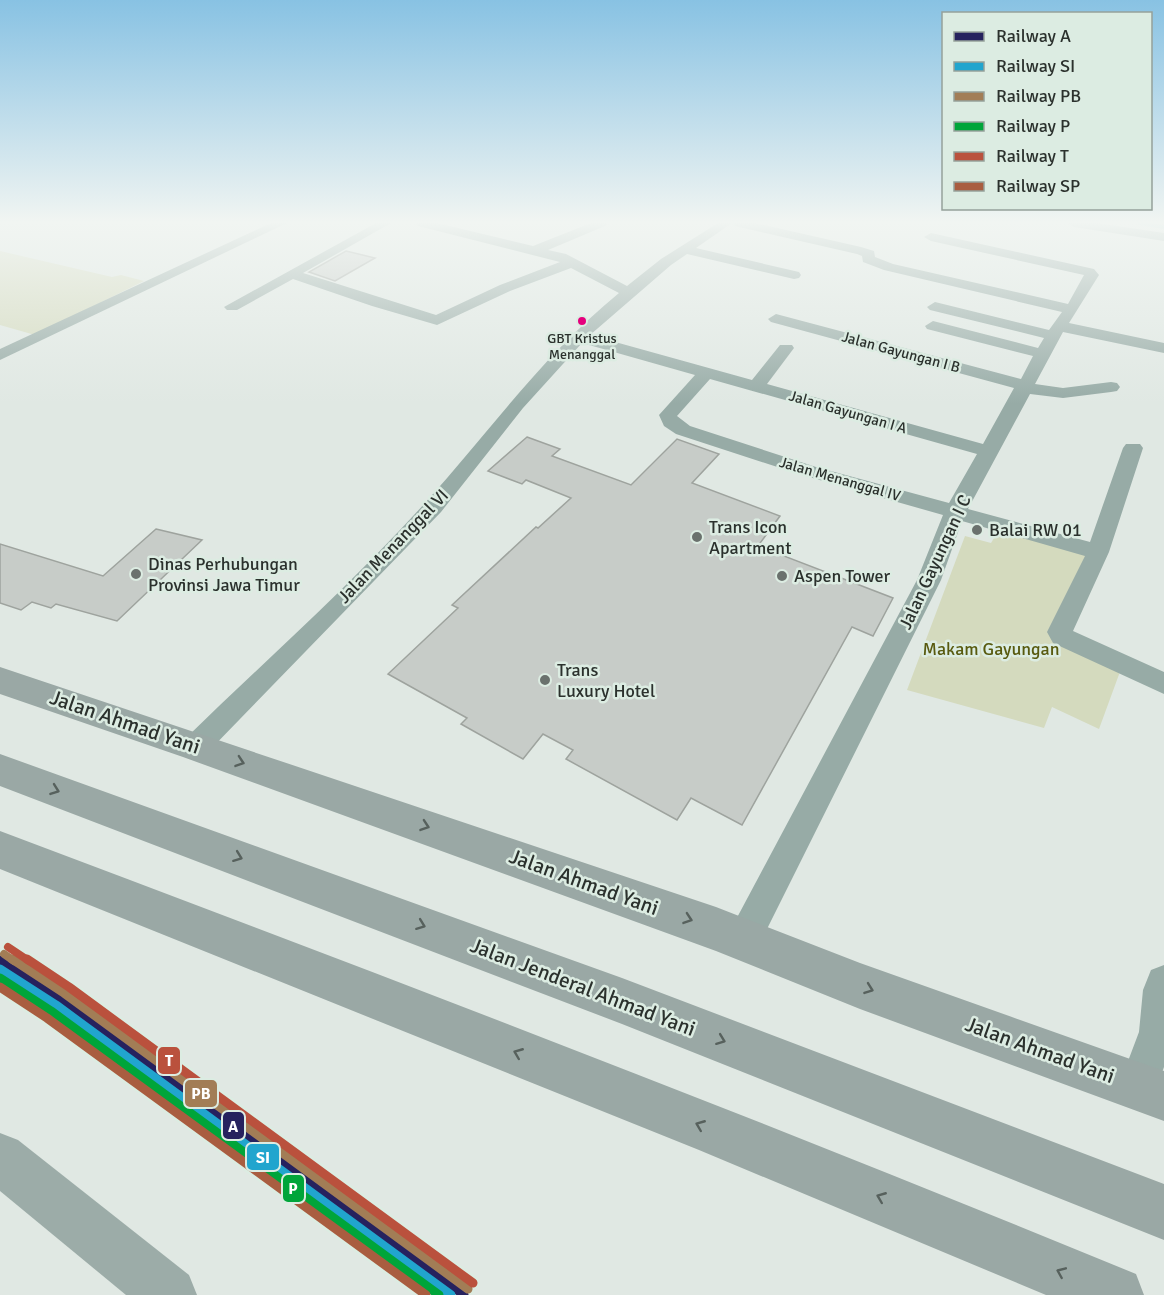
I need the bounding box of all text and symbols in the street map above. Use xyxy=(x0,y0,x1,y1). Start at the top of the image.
legend xyxy=(942,12,1152,210)
text: Railway A xyxy=(996,25,1071,47)
text: Railway SI xyxy=(996,55,1075,77)
text: Railway PB xyxy=(996,85,1081,107)
text: Railway P xyxy=(996,115,1070,137)
text: Railway T xyxy=(996,145,1069,167)
text: Railway SP xyxy=(996,175,1080,197)
marker: GBT Kristus Menanggal xyxy=(576,315,588,327)
street label: Jalan Gayungan I B xyxy=(840,328,962,376)
place label: GBT Kristus Menanggal xyxy=(547,330,617,363)
street label: Jalan Gayungan I A xyxy=(787,387,909,437)
street label: Jalan Menanggal IV xyxy=(777,453,903,505)
street label: Jalan Menanggal VI xyxy=(333,484,453,608)
street label: Jalan Gayungan I C xyxy=(894,491,976,633)
place label: Trans Icon Apartment xyxy=(709,516,791,559)
place label: Balai RW 01 xyxy=(989,519,1082,541)
marker: Balai RW 01 xyxy=(970,523,984,537)
marker: Trans Icon Apartment xyxy=(690,530,704,544)
place label: Dinas Perhubungan Provinsi Jawa Timur xyxy=(148,553,300,596)
place label: Aspen Tower xyxy=(794,565,891,587)
marker: Dinas Perhubungan Provinsi Jawa Timur xyxy=(129,567,143,581)
marker: Aspen Tower xyxy=(775,569,789,583)
park label: Makam Gayungan xyxy=(922,638,1060,660)
place label: Trans Luxury Hotel xyxy=(557,659,655,702)
marker: Trans Luxury Hotel xyxy=(538,673,552,687)
street label: Jalan Ahmad Yani xyxy=(46,684,204,760)
one-way arrow xyxy=(235,754,245,767)
one-way arrow xyxy=(49,782,60,795)
one-way arrow xyxy=(419,818,430,831)
street label: Jalan Ahmad Yani xyxy=(506,843,662,921)
one-way arrow xyxy=(232,850,243,862)
one-way arrow xyxy=(682,911,693,924)
one-way arrow xyxy=(415,918,426,931)
street label: Jalan Jenderal Ahmad Yani xyxy=(467,932,699,1042)
one-way arrow xyxy=(863,982,874,995)
street label: Jalan Ahmad Yani xyxy=(962,1011,1118,1089)
one-way arrow xyxy=(714,1033,725,1045)
line badge: T xyxy=(157,1046,181,1075)
one-way arrow xyxy=(514,1048,525,1060)
text: T xyxy=(165,1051,174,1071)
line badge: PB xyxy=(184,1079,218,1108)
text: PB xyxy=(191,1084,211,1104)
line badge: A xyxy=(222,1111,245,1140)
text: A xyxy=(228,1117,239,1137)
one-way arrow xyxy=(695,1120,706,1132)
line badge: SI xyxy=(246,1143,280,1171)
text: SI xyxy=(256,1148,270,1168)
line badge: P xyxy=(282,1174,305,1203)
text: P xyxy=(288,1179,298,1199)
one-way arrow xyxy=(876,1192,886,1205)
one-way arrow xyxy=(1056,1267,1067,1279)

